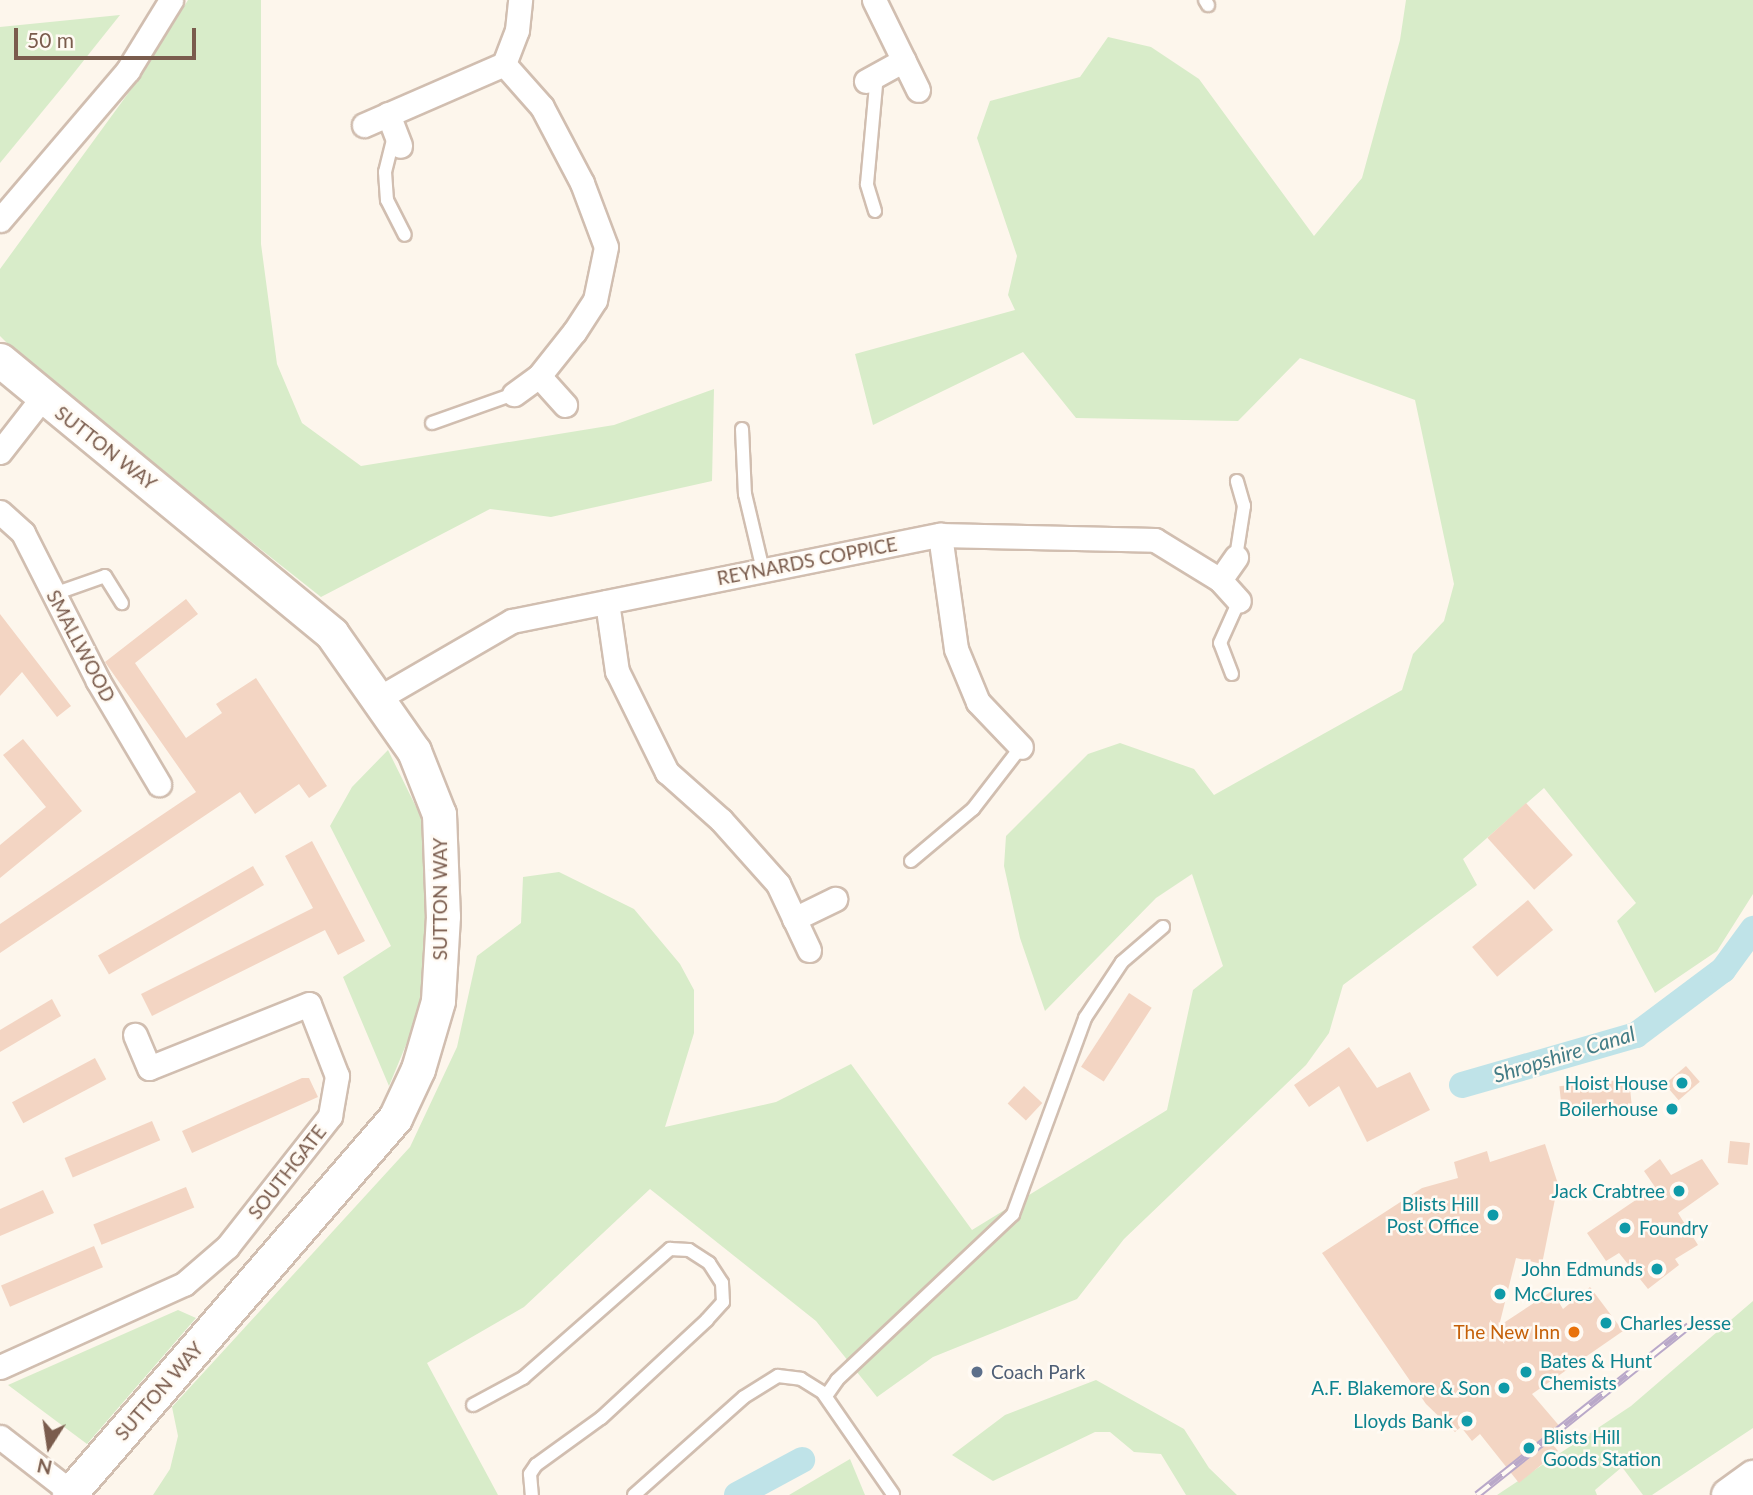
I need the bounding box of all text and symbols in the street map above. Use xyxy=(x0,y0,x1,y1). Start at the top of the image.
scale bar xyxy=(18,14,200,58)
text: 50 m xyxy=(27,27,74,52)
street label: SUTTON WAY xyxy=(51,401,161,495)
street label: REYNARDS COPPICE xyxy=(715,532,899,590)
street label: SMALLWOOD xyxy=(42,586,120,706)
street label: SUTTON WAY xyxy=(429,838,451,960)
water label: Shropshire Canal xyxy=(1490,1020,1638,1088)
place label: Hoist House xyxy=(1565,1072,1668,1094)
marker: Hoist House xyxy=(1674,1075,1690,1091)
place label: Boilerhouse xyxy=(1559,1098,1658,1120)
marker: Boilerhouse xyxy=(1664,1101,1680,1117)
street label: SOUTHGATE xyxy=(243,1121,331,1223)
place label: Jack Crabtree xyxy=(1552,1180,1665,1202)
marker: Jack Crabtree xyxy=(1671,1183,1687,1199)
place label: Blists Hill Post Office xyxy=(1386,1193,1479,1237)
marker: Blists Hill Post Office xyxy=(1485,1207,1501,1223)
place label: Foundry xyxy=(1639,1217,1708,1239)
marker: Foundry xyxy=(1617,1220,1633,1236)
place label: John Edmunds xyxy=(1522,1258,1643,1280)
marker: John Edmunds xyxy=(1649,1261,1665,1277)
place label: McClures xyxy=(1514,1283,1593,1305)
marker: McClures xyxy=(1492,1286,1508,1302)
place label: Charles Jesse xyxy=(1620,1312,1731,1334)
marker: Charles Jesse xyxy=(1598,1315,1614,1331)
place label: The New Inn xyxy=(1453,1321,1560,1343)
marker: The New Inn xyxy=(1566,1324,1582,1340)
street label: SUTTON WAY xyxy=(110,1337,208,1445)
place label: Bates & Hunt Chemists xyxy=(1540,1350,1652,1394)
place label: Coach Park xyxy=(991,1361,1085,1383)
marker: Coach Park xyxy=(969,1364,985,1380)
marker: Bates & Hunt Chemists xyxy=(1518,1364,1534,1380)
place label: A.F. Blakemore & Son xyxy=(1311,1377,1490,1399)
marker: A.F. Blakemore & Son xyxy=(1496,1380,1512,1396)
place label: Lloyds Bank xyxy=(1353,1410,1453,1432)
north arrow xyxy=(14,1411,84,1481)
marker: Lloyds Bank xyxy=(1459,1413,1475,1429)
place label: Blists Hill Goods Station xyxy=(1543,1426,1661,1470)
marker: Blists Hill Goods Station xyxy=(1521,1440,1537,1456)
text: N xyxy=(35,1454,54,1480)

